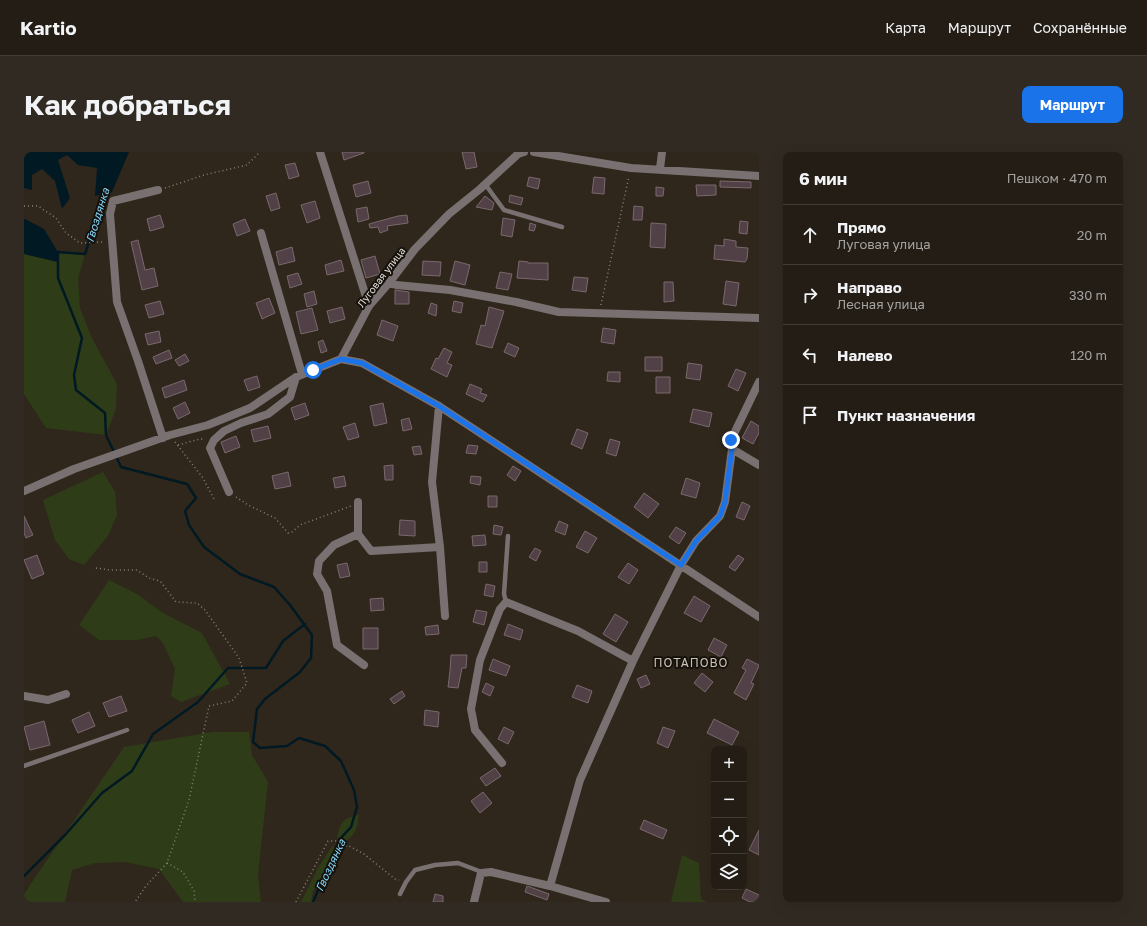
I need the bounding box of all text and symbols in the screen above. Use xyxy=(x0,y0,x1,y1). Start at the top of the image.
text: Kartio xyxy=(20,16,77,39)
text: Карта xyxy=(885,19,926,36)
text: Маршрут xyxy=(948,19,1011,36)
text: Сохранённые xyxy=(1033,19,1127,36)
button: Маршрут xyxy=(1022,86,1123,123)
text: Как добраться xyxy=(24,88,231,121)
text: 6 мин xyxy=(799,168,847,189)
text: Пешком · 470 m xyxy=(1007,170,1107,186)
water label: Гвоздянка xyxy=(83,186,112,244)
text: Прямо xyxy=(837,218,886,236)
icon: ahead xyxy=(799,224,821,246)
text: 20 m xyxy=(1077,227,1107,243)
text: Луговая улица xyxy=(837,236,931,252)
street label: Луговая улица xyxy=(355,245,407,309)
text: Направо xyxy=(837,278,902,296)
icon: right xyxy=(799,284,821,306)
text: 330 m xyxy=(1069,287,1107,303)
text: Лесная улица xyxy=(837,296,925,312)
icon: left xyxy=(799,344,821,366)
text: Налево xyxy=(837,346,893,364)
text: 120 m xyxy=(1070,347,1107,363)
route start xyxy=(304,361,322,379)
icon: arrive xyxy=(799,404,821,426)
text: Пункт назначения xyxy=(837,406,975,424)
route end xyxy=(722,431,740,449)
district label: ПОТАПОВО xyxy=(654,655,728,670)
map controls xyxy=(711,746,747,890)
button: + xyxy=(711,746,747,782)
button: − xyxy=(711,782,747,818)
button: locate xyxy=(711,818,747,854)
water label: Гвоздянка xyxy=(312,836,348,893)
button: layers xyxy=(711,854,747,890)

